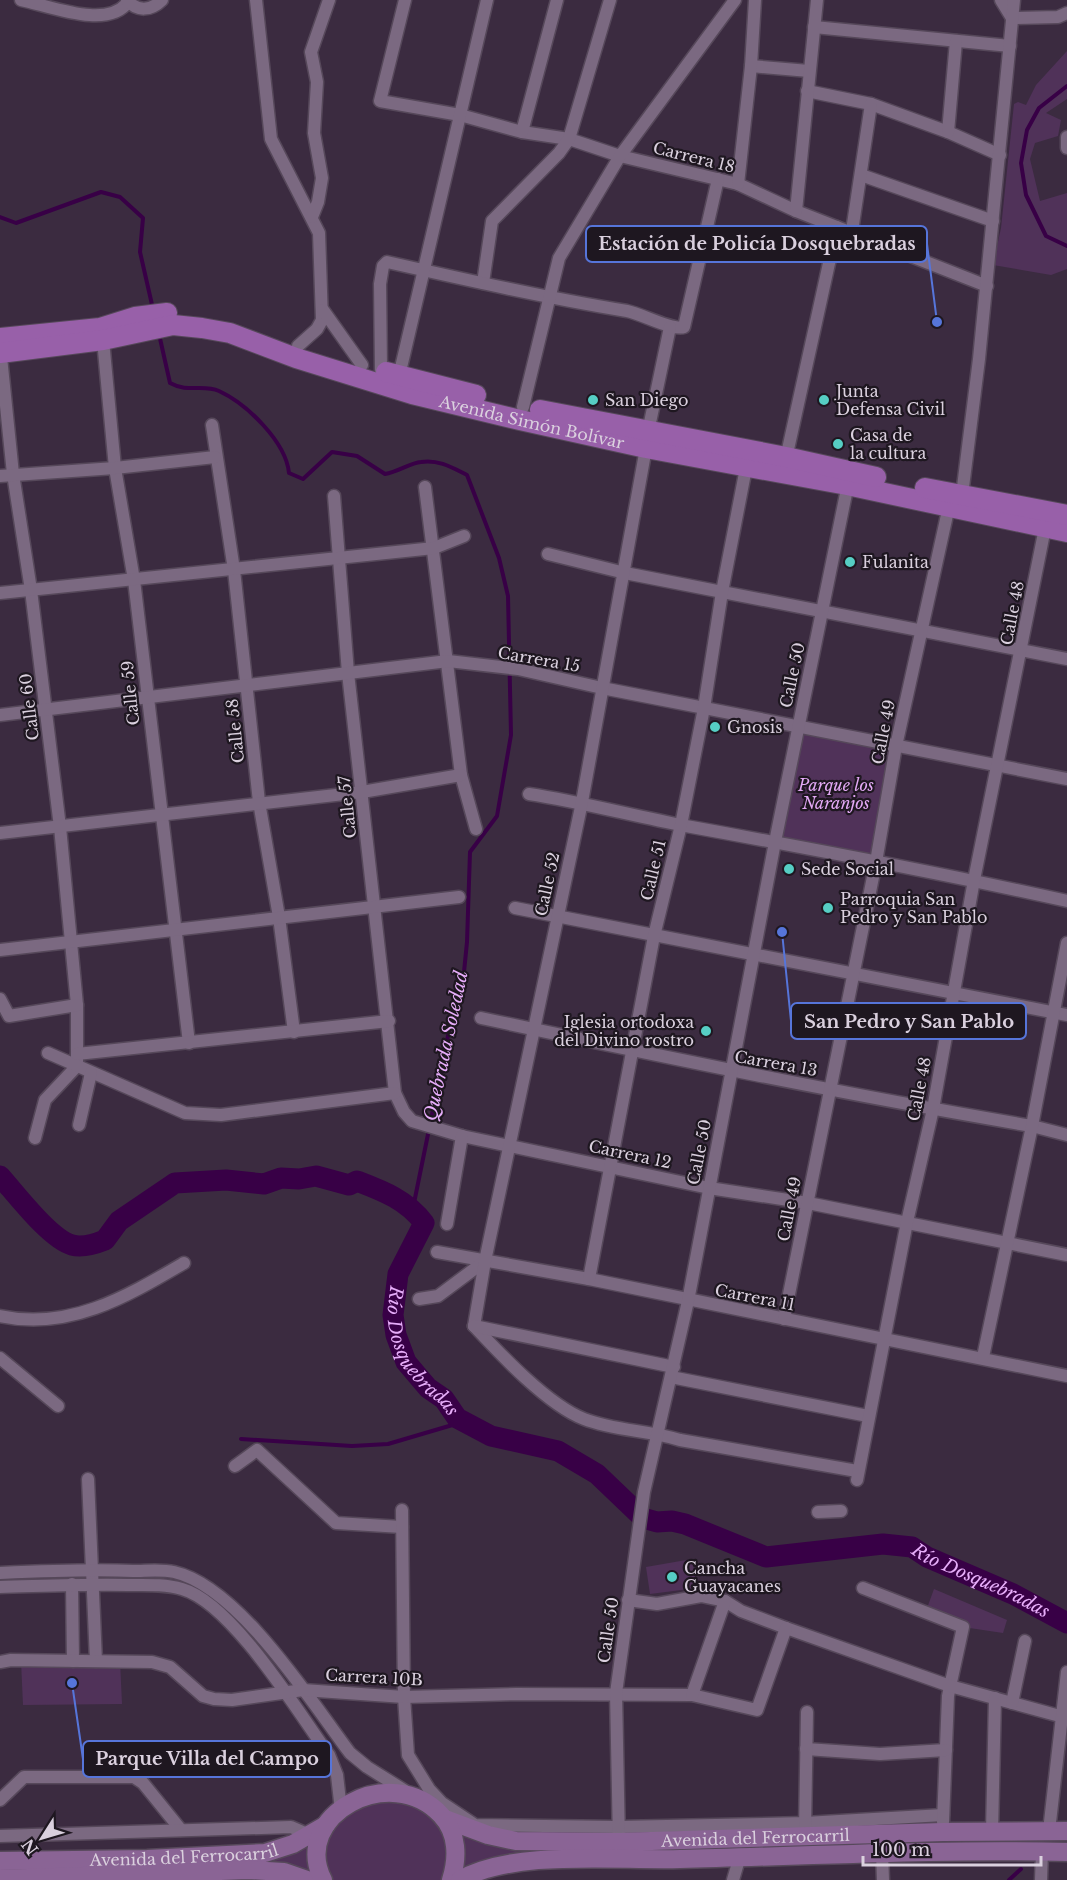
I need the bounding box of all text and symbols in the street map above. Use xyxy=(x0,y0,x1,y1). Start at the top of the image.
street label: Carrera 18 xyxy=(651,137,737,177)
callout: Estación de Policía Dosquebradas xyxy=(586,226,927,262)
text: Estación de Policía Dosquebradas xyxy=(598,233,916,255)
place label: Junta Defensa Civil xyxy=(834,381,945,419)
place label: San Diego xyxy=(605,390,689,410)
street label: Avenida Simón Bolívar xyxy=(436,391,626,453)
marker: San Diego xyxy=(586,393,600,407)
marker: Junta Defensa Civil xyxy=(817,393,831,407)
place label: Casa de la cultura xyxy=(850,425,926,463)
marker: Casa de la cultura xyxy=(831,437,845,451)
place label: Fulanita xyxy=(862,552,929,572)
marker: Fulanita xyxy=(843,555,857,569)
street label: Calle 48 xyxy=(996,579,1028,647)
street label: Calle 50 xyxy=(775,640,809,710)
street label: Carrera 15 xyxy=(496,642,582,676)
street label: Calle 59 xyxy=(117,660,143,726)
street label: Calle 60 xyxy=(15,672,43,742)
street label: Calle 58 xyxy=(222,698,248,764)
street label: Calle 49 xyxy=(867,698,899,766)
place label: Gnosis xyxy=(727,717,782,737)
marker: Gnosis xyxy=(708,720,722,734)
street label: Calle 57 xyxy=(334,774,360,839)
park label: Parque los Naranjos xyxy=(797,775,874,813)
street label: Calle 51 xyxy=(636,837,670,903)
street label: Calle 52 xyxy=(530,850,564,918)
place label: Sede Social xyxy=(801,859,894,879)
marker: Sede Social xyxy=(782,862,796,876)
place label: Parroquia San Pedro y San Pablo xyxy=(840,889,987,927)
marker: Parroquia San Pedro y San Pablo xyxy=(821,901,835,915)
water label: Quebrada Soledad xyxy=(419,969,473,1123)
callout: San Pedro y San Pablo xyxy=(791,1003,1026,1039)
text: San Pedro y San Pablo xyxy=(804,1011,1014,1033)
place label: Iglesia ortodoxa del Divino rostro xyxy=(554,1012,694,1050)
marker: Iglesia ortodoxa del Divino rostro xyxy=(699,1024,713,1038)
street label: Carrera 13 xyxy=(733,1046,819,1080)
street label: Calle 48 xyxy=(903,1055,935,1123)
street label: Calle 50 xyxy=(683,1118,715,1186)
street label: Carrera 12 xyxy=(587,1136,673,1172)
street label: Calle 49 xyxy=(773,1175,805,1243)
street label: Carrera 11 xyxy=(713,1279,797,1315)
water label: Río Dosquebradas xyxy=(382,1284,463,1420)
water label: Río Dosquebradas xyxy=(907,1538,1053,1623)
place label: Cancha Guayacanes xyxy=(684,1558,781,1596)
marker: Cancha Guayacanes xyxy=(665,1570,679,1584)
street label: Calle 50 xyxy=(593,1596,623,1664)
street label: Carrera 10B xyxy=(325,1664,423,1690)
callout: Parque Villa del Campo xyxy=(83,1741,331,1777)
text: Parque Villa del Campo xyxy=(95,1748,319,1770)
north arrow xyxy=(12,1808,72,1868)
street label: Avenida del Ferrocarril xyxy=(660,1825,850,1851)
scale bar xyxy=(863,1829,1042,1867)
text: N xyxy=(18,1835,43,1859)
street label: Avenida del Ferrocarril xyxy=(89,1839,281,1870)
text: 100 m xyxy=(872,1839,930,1861)

